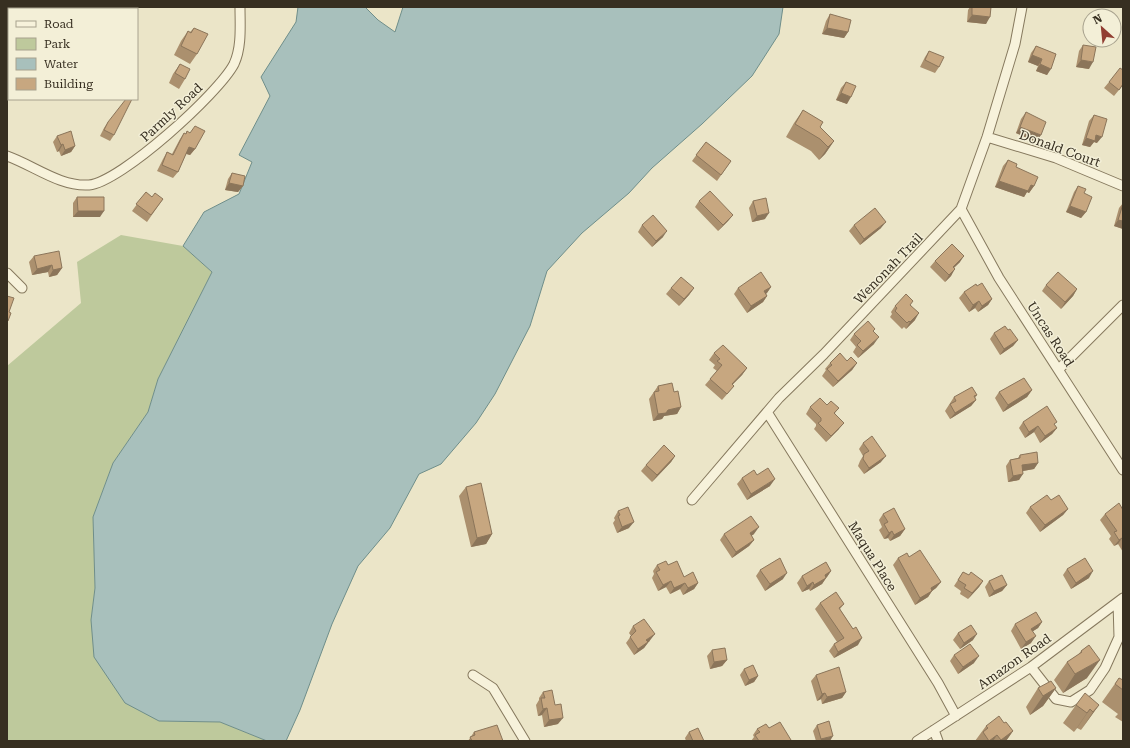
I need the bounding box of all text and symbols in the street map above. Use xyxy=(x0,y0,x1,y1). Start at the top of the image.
legend xyxy=(8,8,138,100)
north arrow xyxy=(1082,8,1122,48)
text: N xyxy=(1091,12,1105,27)
text: Road xyxy=(44,17,74,31)
text: Park xyxy=(44,37,71,51)
text: Water xyxy=(44,57,78,71)
text: Building xyxy=(44,77,93,91)
street label: Parmly Road xyxy=(137,79,206,145)
street label: Donald Court xyxy=(1017,127,1102,170)
street label: Wenonah Trail xyxy=(851,230,926,307)
street label: Uncas Road xyxy=(1024,299,1077,370)
street label: Maqua Place xyxy=(845,519,900,594)
street label: Amazon Road xyxy=(975,630,1054,692)

